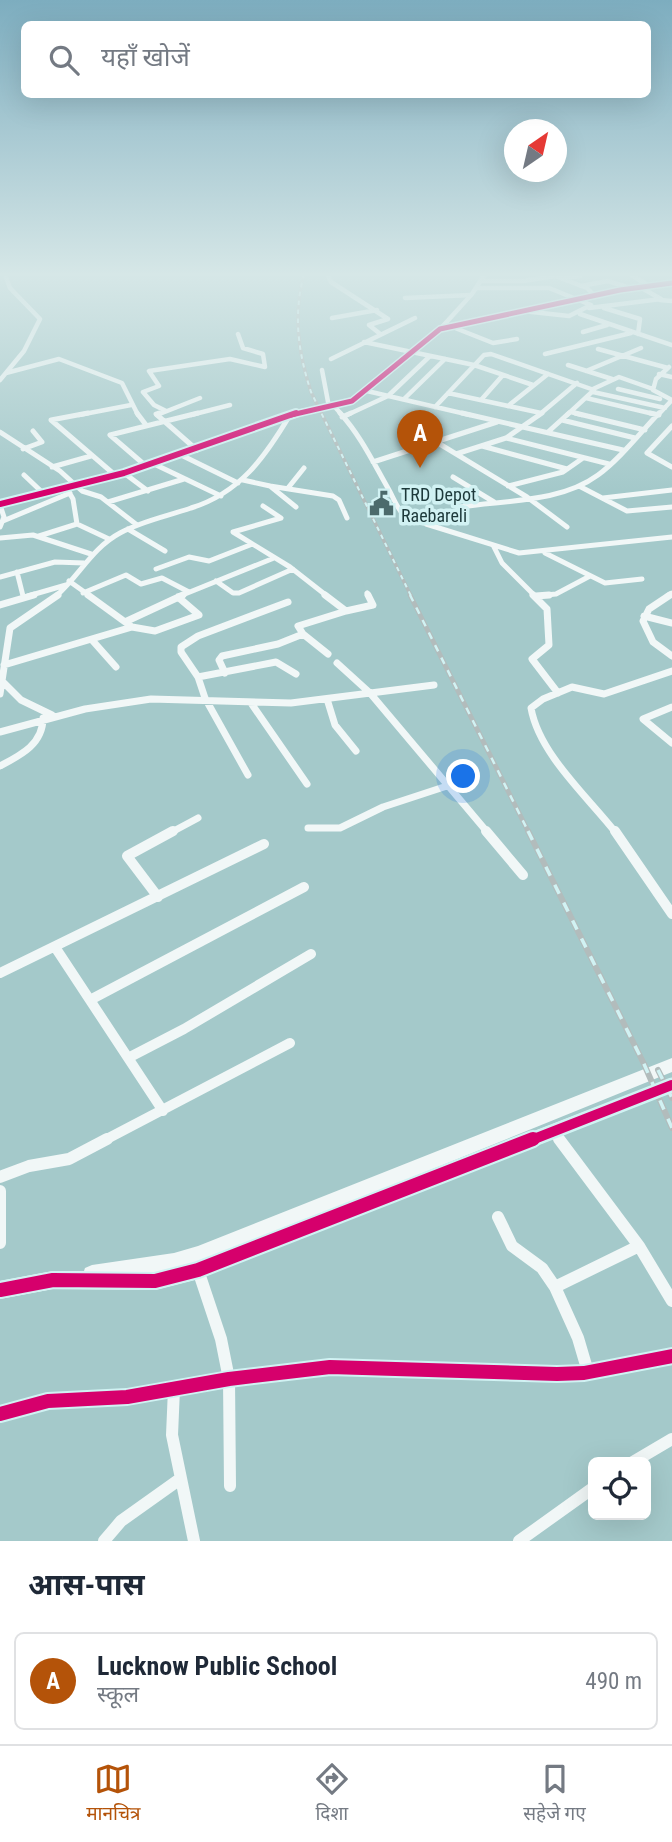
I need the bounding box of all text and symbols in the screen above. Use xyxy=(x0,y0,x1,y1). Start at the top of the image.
search box xyxy=(21,21,651,98)
icon: search xyxy=(45,41,83,79)
text: यहाँ खोजें xyxy=(101,42,190,72)
north arrow xyxy=(504,119,567,182)
pin: A xyxy=(397,410,443,468)
place label: TRD Depot Raebareli xyxy=(401,484,476,526)
public building icon: TRD Depot Raebareli xyxy=(367,490,395,518)
your location xyxy=(446,759,480,793)
map controls xyxy=(588,1457,651,1520)
button: locate xyxy=(588,1457,651,1520)
text: आस-पास xyxy=(28,1567,145,1602)
text: Lucknow Public School xyxy=(97,1651,337,1681)
text: A xyxy=(46,1668,60,1695)
text: 490 m xyxy=(585,1668,642,1695)
text: स्कूल xyxy=(97,1681,139,1708)
tab: मानचित्र xyxy=(86,1760,140,1828)
tab: दिशा xyxy=(313,1760,351,1828)
tab: सहेजे गए xyxy=(523,1760,586,1828)

